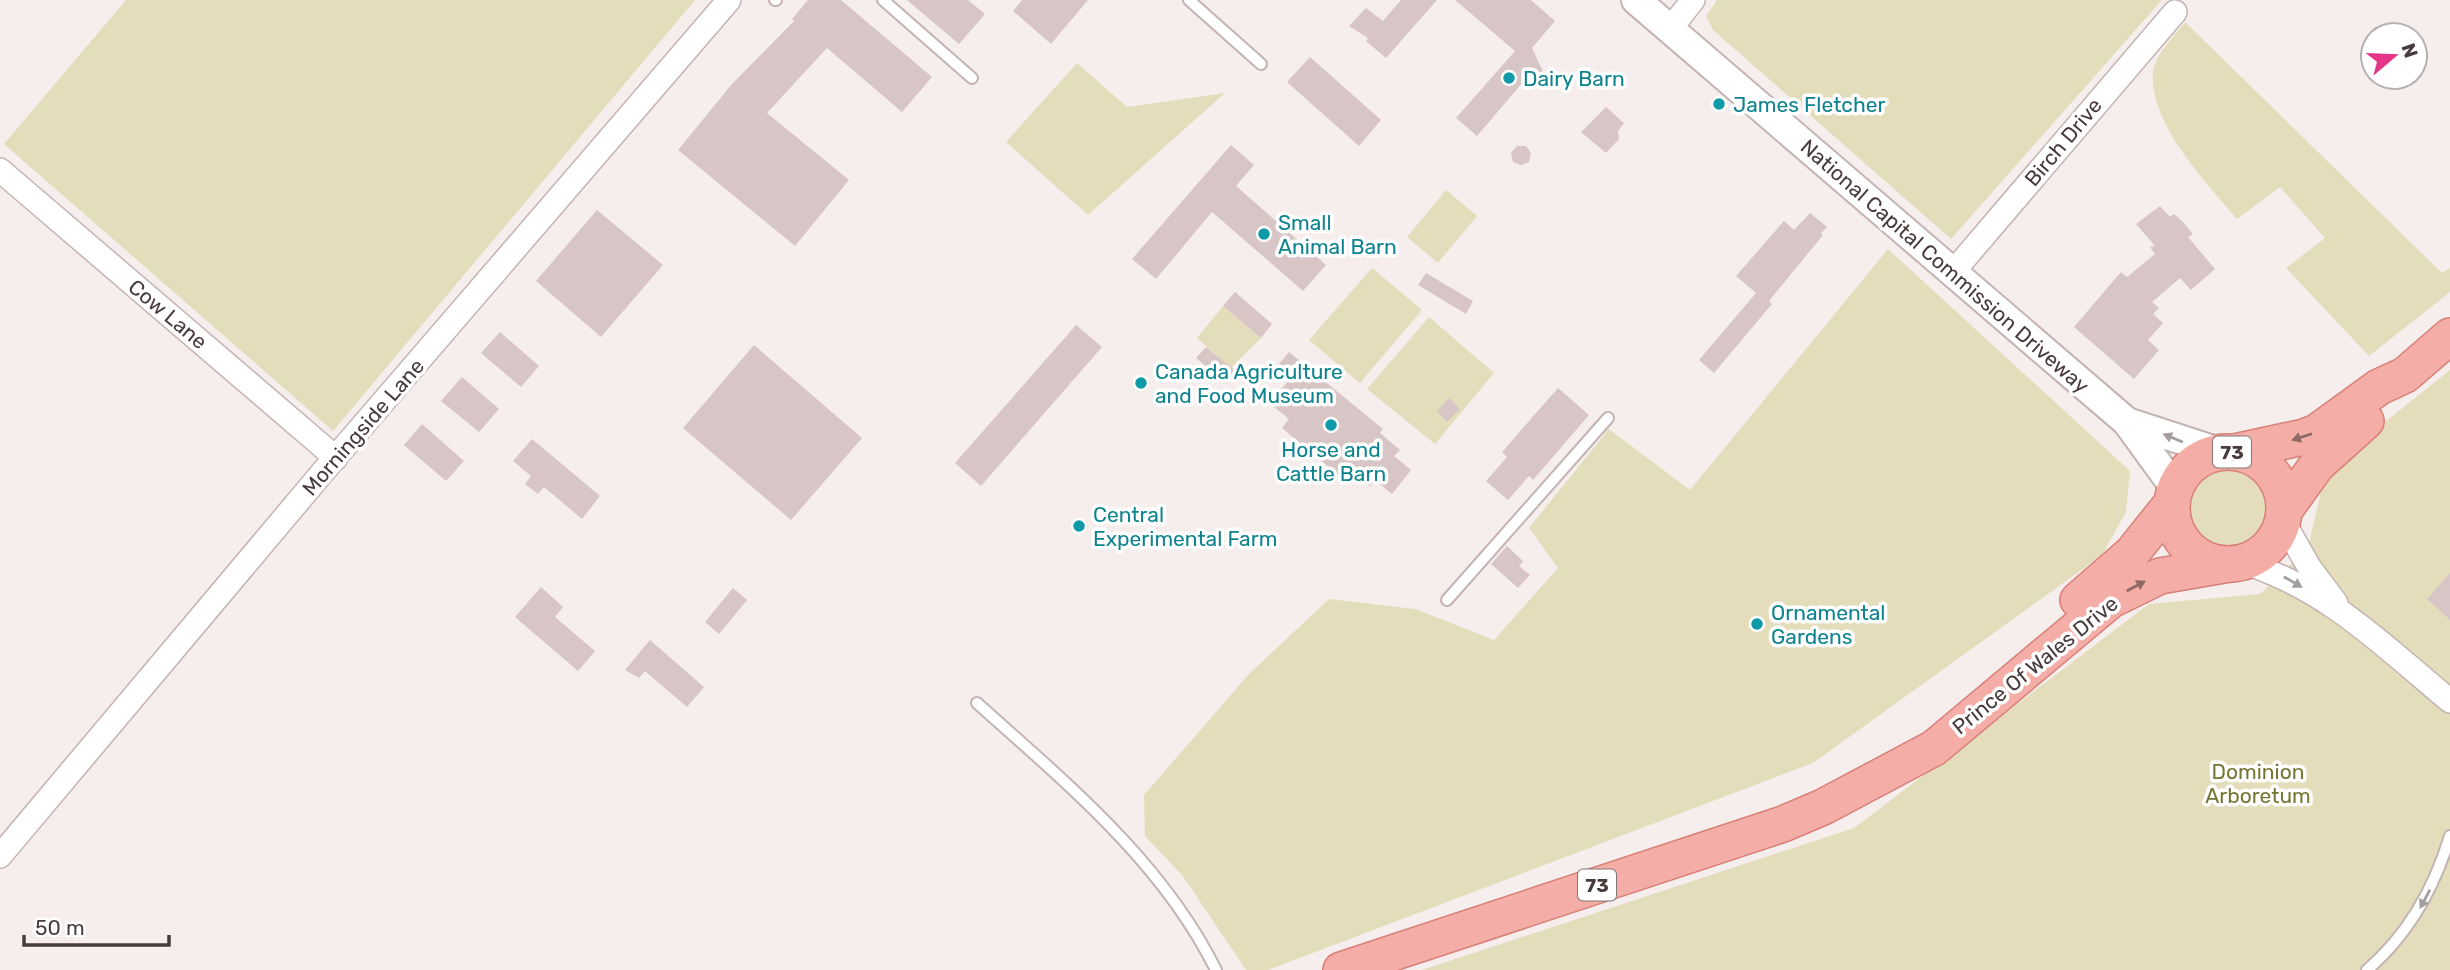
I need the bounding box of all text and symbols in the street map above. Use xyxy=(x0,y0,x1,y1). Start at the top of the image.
north arrow xyxy=(2359,21,2429,91)
text: N xyxy=(2397,40,2423,61)
place label: Dairy Barn xyxy=(1523,66,1625,91)
marker: Dairy Barn xyxy=(1501,70,1517,86)
place label: James Fletcher xyxy=(1733,92,1886,117)
street label: Birch Drive xyxy=(2019,93,2107,191)
marker: James Fletcher xyxy=(1711,96,1727,112)
street label: National Capital Commission Driveway xyxy=(1796,134,2095,398)
place label: Small Animal Barn xyxy=(1278,210,1397,259)
marker: Small Animal Barn xyxy=(1256,226,1272,242)
street label: Cow Lane xyxy=(124,274,212,354)
street label: Morningside Lane xyxy=(297,354,429,500)
place label: Canada Agriculture and Food Museum xyxy=(1155,359,1343,408)
marker: Canada Agriculture and Food Museum xyxy=(1133,375,1149,391)
marker: Horse and Cattle Barn xyxy=(1323,417,1339,433)
one-way arrow xyxy=(2291,432,2312,443)
one-way arrow xyxy=(2162,433,2183,444)
road number: 73 xyxy=(2213,436,2251,467)
place label: Horse and Cattle Barn xyxy=(1276,437,1386,486)
place label: Central Experimental Farm xyxy=(1093,502,1277,551)
marker: Central Experimental Farm xyxy=(1071,518,1087,534)
one-way arrow xyxy=(2283,576,2302,588)
one-way arrow xyxy=(2126,581,2146,592)
street label: Prince Of Wales Drive xyxy=(1947,591,2123,739)
place label: Ornamental Gardens xyxy=(1771,600,1885,649)
marker: Ornamental Gardens xyxy=(1749,616,1765,632)
park label: Dominion Arboretum xyxy=(2205,759,2311,808)
road number: 73 xyxy=(1578,870,1616,900)
one-way arrow xyxy=(2419,890,2431,910)
scale bar xyxy=(24,904,170,948)
text: 50 m xyxy=(35,915,85,940)

